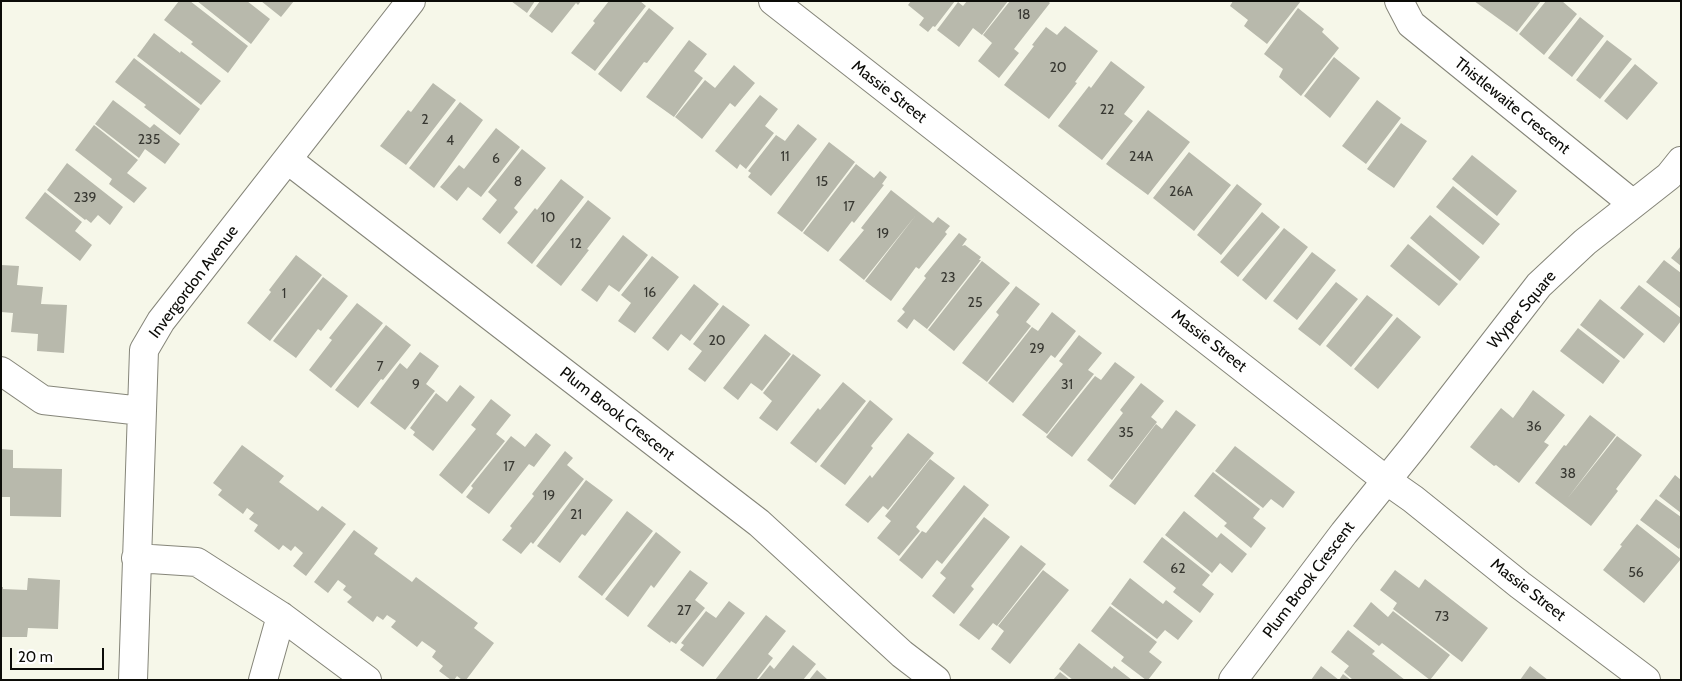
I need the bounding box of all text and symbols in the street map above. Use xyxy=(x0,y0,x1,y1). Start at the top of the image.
house number: 18 xyxy=(1017,7,1031,23)
street label: Thistlewaite Crescent xyxy=(1450,54,1574,158)
street label: Massie Street xyxy=(848,57,930,127)
house number: 20 xyxy=(1049,60,1067,76)
house number: 22 xyxy=(1100,102,1114,118)
house number: 2 xyxy=(421,112,429,128)
house number: 235 xyxy=(138,132,160,148)
house number: 4 xyxy=(446,133,454,149)
house number: 11 xyxy=(780,149,790,165)
house number: 24A xyxy=(1129,149,1153,165)
house number: 6 xyxy=(492,151,500,167)
house number: 8 xyxy=(514,174,522,190)
house number: 15 xyxy=(816,174,828,190)
house number: 26A xyxy=(1169,184,1193,200)
house number: 239 xyxy=(74,190,96,206)
house number: 17 xyxy=(843,199,855,215)
house number: 10 xyxy=(541,210,555,226)
street label: Invergordon Avenue xyxy=(145,222,243,342)
house number: 19 xyxy=(877,226,889,242)
house number: 12 xyxy=(570,236,582,252)
street label: Wyper Square xyxy=(1484,267,1560,353)
house number: 23 xyxy=(941,270,955,286)
house number: 16 xyxy=(644,285,656,301)
house number: 1 xyxy=(282,286,286,302)
house number: 25 xyxy=(968,295,982,311)
street label: Massie Street xyxy=(1168,306,1250,376)
house number: 20 xyxy=(708,333,726,349)
house number: 29 xyxy=(1029,341,1045,357)
house number: 7 xyxy=(376,359,384,375)
street label: Plum Brook Crescent xyxy=(556,363,678,465)
house number: 9 xyxy=(412,377,420,393)
house number: 31 xyxy=(1061,377,1073,393)
house number: 36 xyxy=(1526,419,1542,435)
house number: 35 xyxy=(1118,425,1134,441)
house number: 17 xyxy=(503,459,515,475)
house number: 38 xyxy=(1560,466,1576,482)
house number: 19 xyxy=(543,488,555,504)
house number: 21 xyxy=(570,507,582,523)
street label: Plum Brook Crescent xyxy=(1259,518,1359,642)
street label: Massie Street xyxy=(1487,555,1569,625)
house number: 62 xyxy=(1170,561,1186,577)
house number: 56 xyxy=(1628,565,1644,581)
house number: 27 xyxy=(677,603,691,619)
house number: 73 xyxy=(1435,609,1449,625)
scale bar xyxy=(12,638,106,670)
text: 20 m xyxy=(18,648,53,666)

